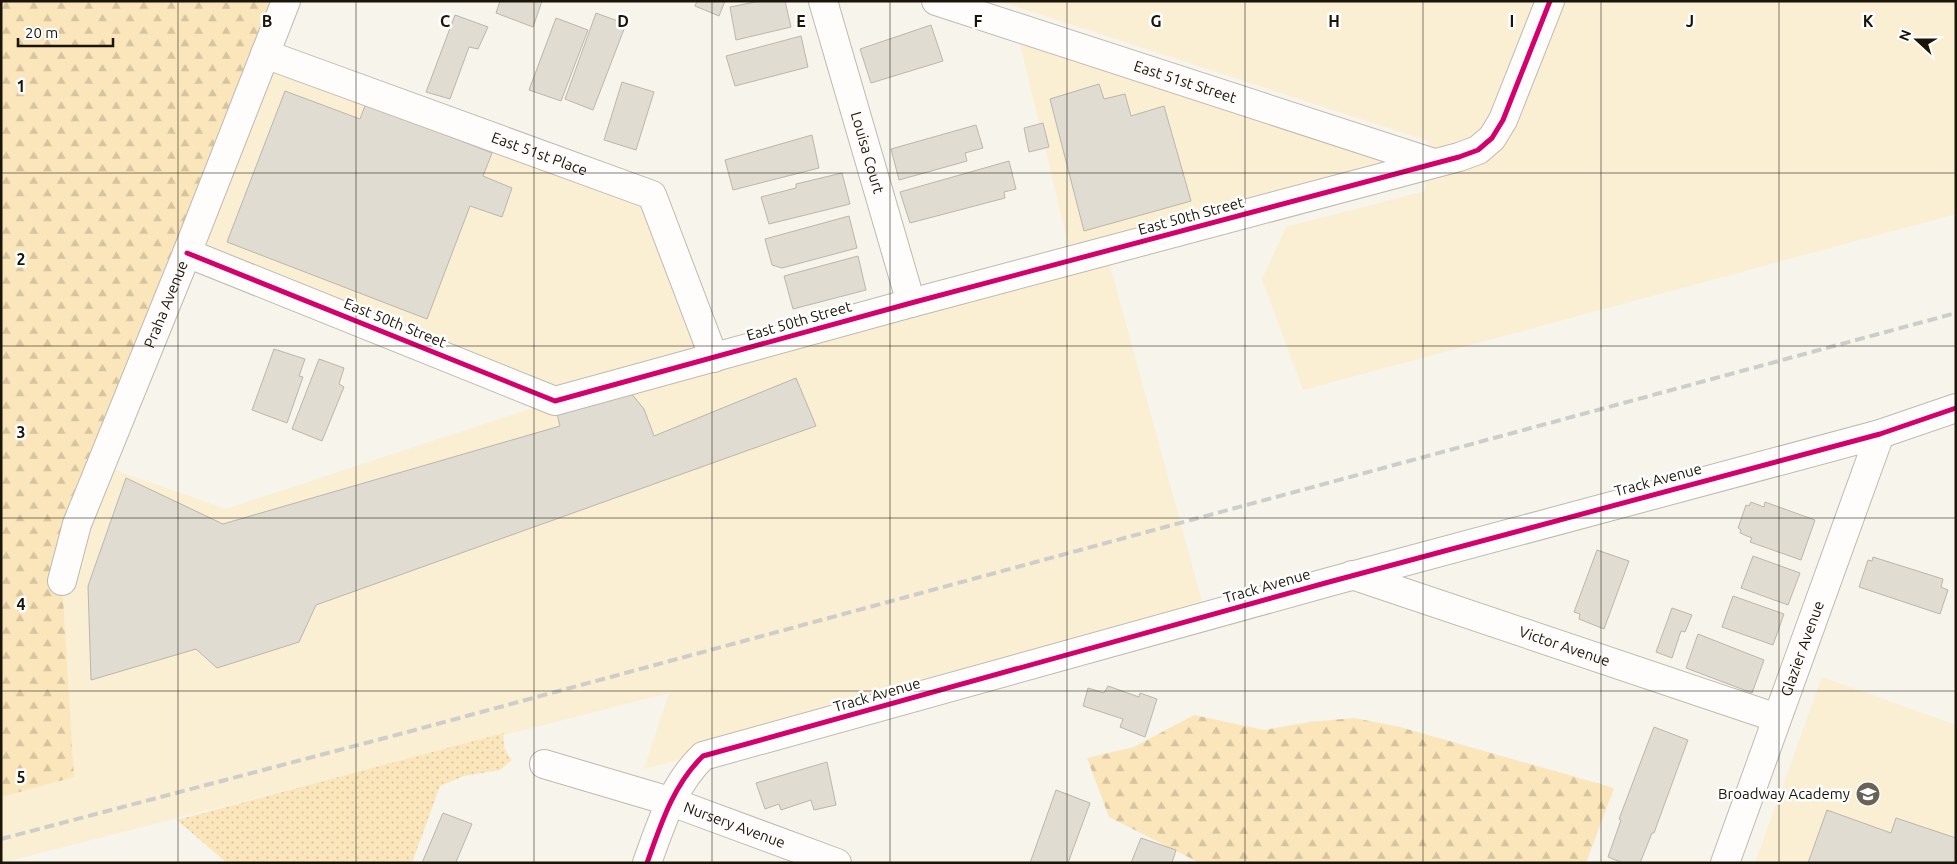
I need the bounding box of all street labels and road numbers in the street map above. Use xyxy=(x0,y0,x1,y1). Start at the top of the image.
street label: East 51st Street xyxy=(1132,57,1239,106)
street label: Louisa Court xyxy=(848,110,888,196)
street label: East 51st Place xyxy=(489,128,590,179)
street label: East 50th Street xyxy=(1136,193,1246,238)
street label: Praha Avenue xyxy=(140,258,191,350)
street label: East 50th Street xyxy=(342,294,449,351)
street label: East 50th Street xyxy=(744,297,854,344)
street label: Track Avenue xyxy=(1612,460,1703,499)
street label: Track Avenue xyxy=(1221,565,1312,606)
street label: Glazier Avenue xyxy=(1777,598,1827,698)
street label: Victor Avenue xyxy=(1517,623,1612,669)
street label: Track Avenue xyxy=(831,674,922,715)
street label: Nursery Avenue xyxy=(681,798,788,851)

